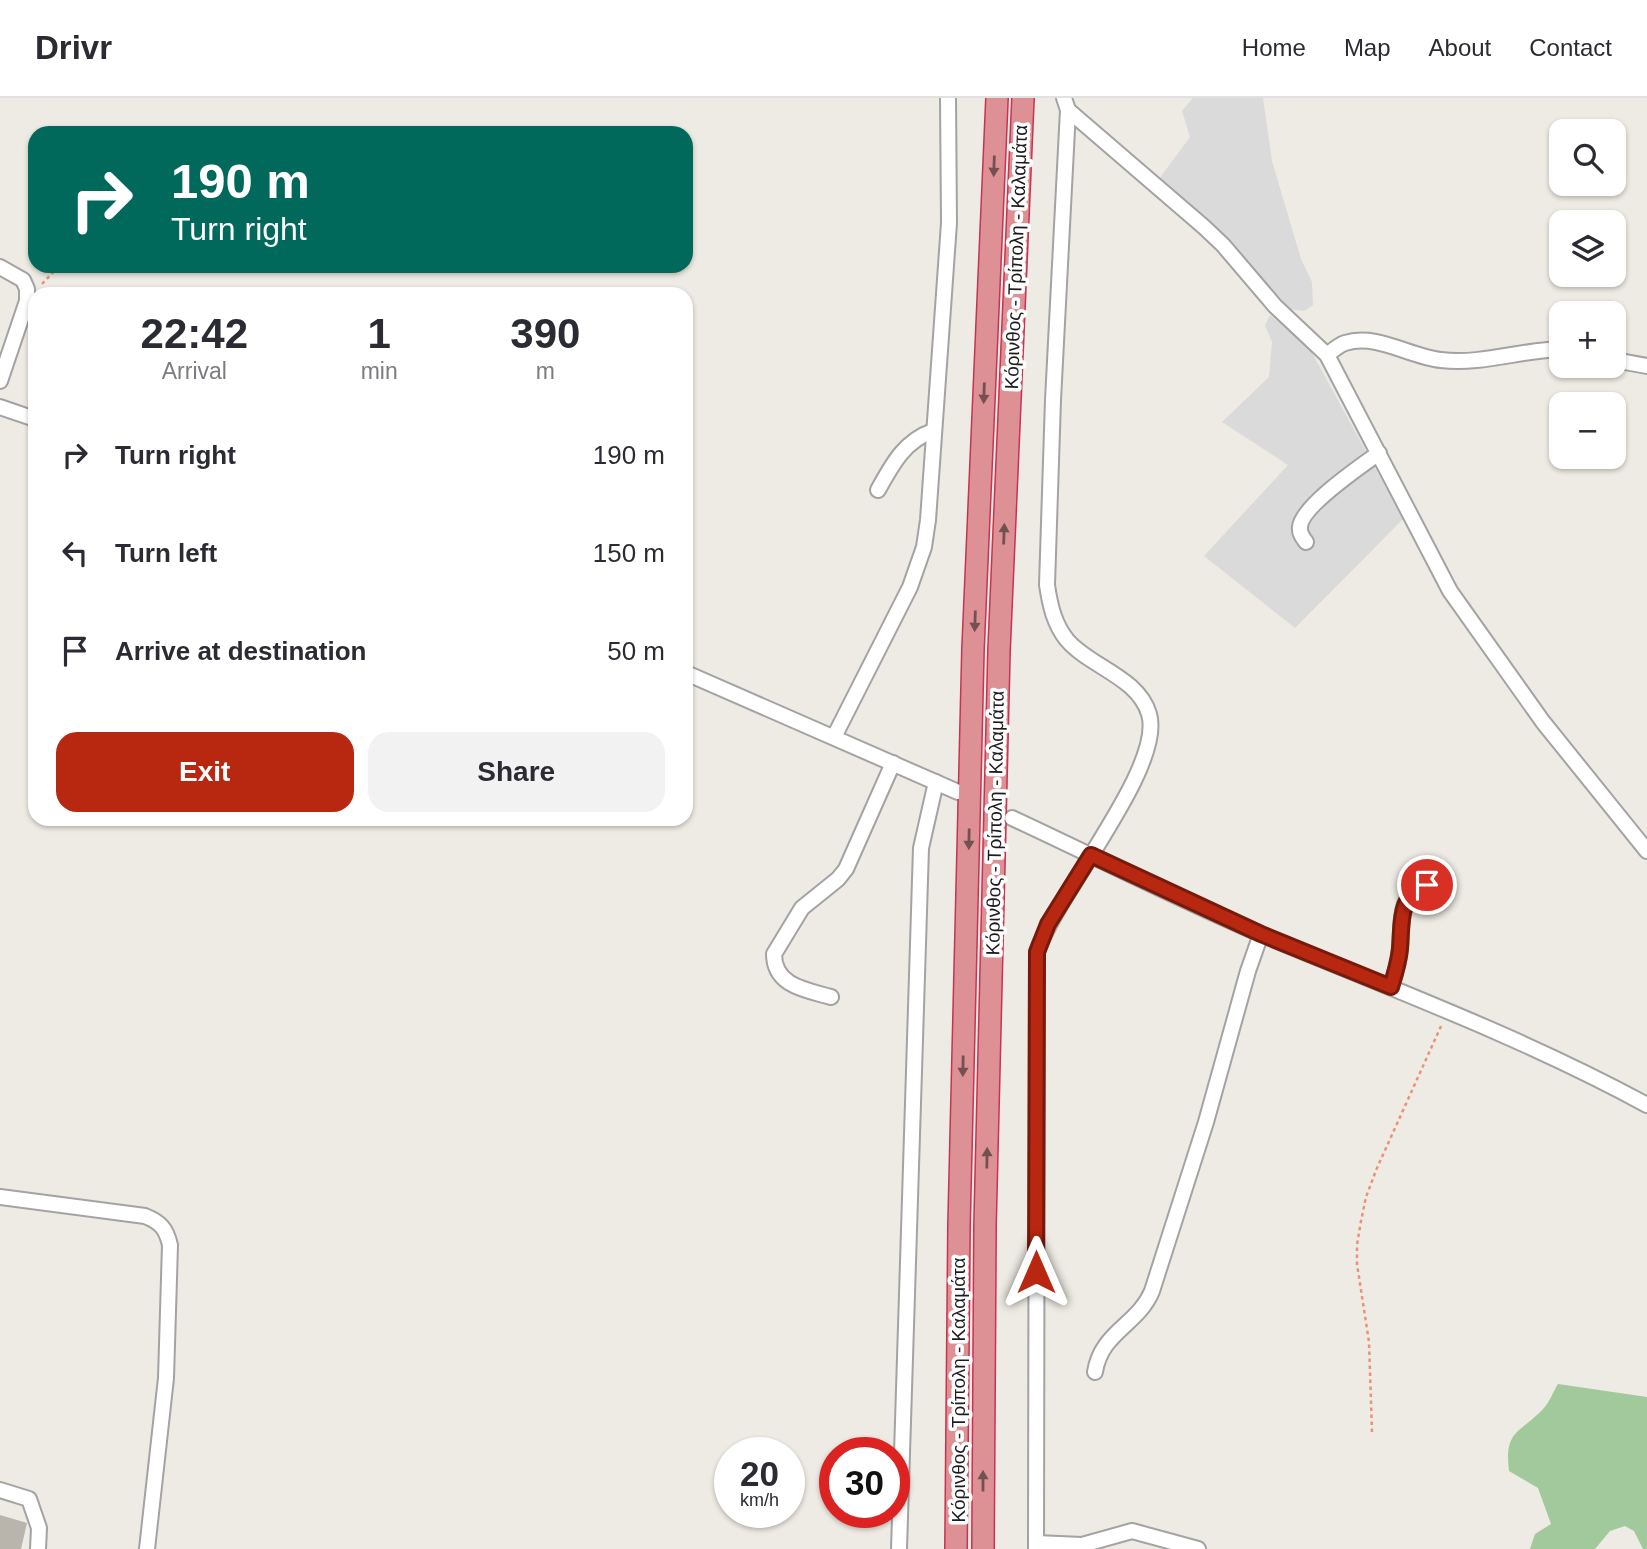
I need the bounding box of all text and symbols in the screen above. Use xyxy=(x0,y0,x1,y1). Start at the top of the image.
text: Drivr xyxy=(35,29,112,66)
text: Home xyxy=(1242,34,1306,61)
text: Map xyxy=(1344,34,1391,61)
text: About xyxy=(1429,34,1491,61)
text: Contact xyxy=(1529,34,1612,61)
map controls xyxy=(1549,119,1626,469)
button: search xyxy=(1549,119,1626,196)
street label: Κόρινθος - Τρίπολη - Καλαμάτα xyxy=(1001,124,1031,390)
icon: right xyxy=(56,154,147,245)
text: 190 m xyxy=(171,154,310,208)
one-way arrow xyxy=(989,155,1000,177)
button: layers xyxy=(1549,210,1626,287)
text: Turn right xyxy=(171,211,307,247)
button: + xyxy=(1549,301,1626,378)
text: 22:42 xyxy=(141,310,248,357)
text: 1 xyxy=(367,310,391,357)
text: 390 xyxy=(510,310,580,357)
text: Arrival xyxy=(162,358,227,384)
text: min xyxy=(361,358,398,384)
text: m xyxy=(536,358,555,384)
one-way arrow xyxy=(979,383,990,405)
button: − xyxy=(1549,392,1626,469)
icon: right xyxy=(56,436,94,474)
text: Turn right xyxy=(115,440,236,470)
text: 190 m xyxy=(593,440,665,470)
one-way arrow xyxy=(999,522,1010,544)
icon: left xyxy=(56,534,94,572)
text: Turn left xyxy=(115,538,217,568)
text: 150 m xyxy=(593,538,665,568)
one-way arrow xyxy=(969,610,980,632)
icon: arrive xyxy=(56,632,94,670)
text: Arrive at destination xyxy=(115,636,366,666)
text: 50 m xyxy=(607,636,665,666)
street label: Κόρινθος - Τρίπολη - Καλαμάτα xyxy=(982,690,1008,956)
button: Exit xyxy=(56,732,354,812)
button: Share xyxy=(368,732,665,812)
one-way arrow xyxy=(963,828,974,850)
pin xyxy=(1397,855,1457,915)
icon: arrive xyxy=(1408,866,1446,904)
one-way arrow xyxy=(957,1055,969,1077)
one-way arrow xyxy=(981,1146,993,1168)
position arrow xyxy=(999,1235,1073,1309)
street label: Κόρινθος - Τρίπολη - Καλαμάτα xyxy=(948,1258,969,1522)
speed limit sign: 30 xyxy=(819,1437,910,1528)
text: 20 xyxy=(740,1454,779,1493)
one-way arrow xyxy=(977,1470,989,1492)
text: km/h xyxy=(740,1490,779,1510)

